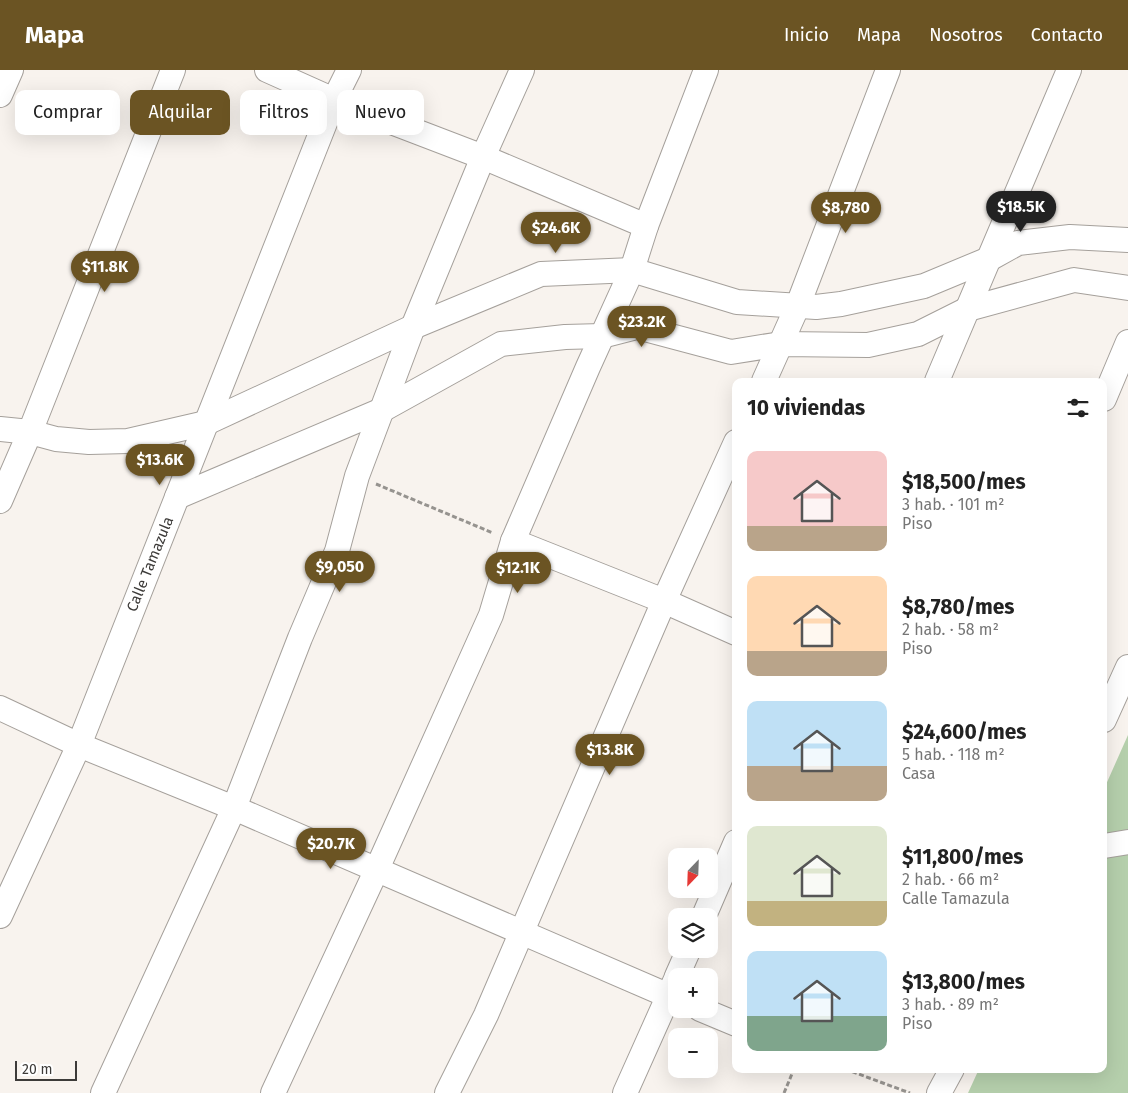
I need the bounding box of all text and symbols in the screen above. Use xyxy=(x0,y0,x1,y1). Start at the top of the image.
text: Mapa xyxy=(25,21,84,49)
text: Inicio xyxy=(784,24,829,46)
text: Mapa xyxy=(857,24,901,46)
text: Nosotros xyxy=(929,24,1003,46)
text: Contacto xyxy=(1031,24,1103,46)
chip: Comprar xyxy=(15,90,120,135)
chip: Alquilar xyxy=(130,90,230,135)
chip: Filtros xyxy=(240,90,327,135)
chip: Nuevo xyxy=(337,90,424,135)
pin: $18.5K xyxy=(980,190,1062,233)
pin: $8,780 xyxy=(805,191,887,234)
text: $18.5K xyxy=(997,197,1045,216)
text: $8,780 xyxy=(822,198,870,217)
pin: $24.6K xyxy=(515,212,597,254)
text: $24.6K xyxy=(532,218,580,237)
pin: $11.8K xyxy=(64,250,146,293)
text: $11.8K xyxy=(82,257,128,276)
pin: $23.2K xyxy=(601,306,683,348)
text: $23.2K xyxy=(618,312,666,331)
icon: filters xyxy=(1064,394,1092,422)
text: 10 viviendas xyxy=(747,395,865,421)
pin: $13.6K xyxy=(119,444,201,486)
text: $13.6K xyxy=(137,450,183,469)
text: $18,500/mes xyxy=(902,469,1026,495)
icon: home xyxy=(787,471,847,531)
text: 3 hab. · 101 m² xyxy=(902,495,1004,514)
street label: Calle Tamazula xyxy=(123,514,177,614)
text: Piso xyxy=(902,514,933,533)
pin: $9,050 xyxy=(299,550,381,593)
pin: $12.1K xyxy=(477,552,559,594)
text: $9,050 xyxy=(316,557,364,576)
text: $12.1K xyxy=(496,558,540,577)
text: $8,780/mes xyxy=(902,594,1015,620)
icon: home xyxy=(787,596,847,656)
text: 2 hab. · 58 m² xyxy=(902,620,999,639)
text: Piso xyxy=(902,639,933,658)
text: $24,600/mes xyxy=(902,719,1026,745)
icon: home xyxy=(787,721,847,781)
pin: $13.8K xyxy=(569,734,651,776)
text: $13.8K xyxy=(586,740,634,759)
text: 5 hab. · 118 m² xyxy=(902,745,1005,764)
text: Casa xyxy=(902,764,935,783)
pin: $20.7K xyxy=(290,828,372,870)
text: $20.7K xyxy=(307,834,355,853)
text: $11,800/mes xyxy=(902,844,1023,870)
icon: home xyxy=(787,846,847,906)
north arrow xyxy=(668,848,718,898)
map controls xyxy=(668,848,718,1078)
text: 2 hab. · 66 m² xyxy=(902,870,999,889)
text: Calle Tamazula xyxy=(902,889,1010,908)
button: layers xyxy=(668,908,718,958)
button: + xyxy=(668,968,718,1018)
text: $13,800/mes xyxy=(902,969,1025,995)
icon: home xyxy=(787,971,847,1031)
text: 3 hab. · 89 m² xyxy=(902,995,999,1014)
text: Piso xyxy=(902,1014,933,1033)
button: − xyxy=(668,1028,718,1078)
scale bar xyxy=(15,1058,78,1081)
text: 20 m xyxy=(22,1061,52,1078)

